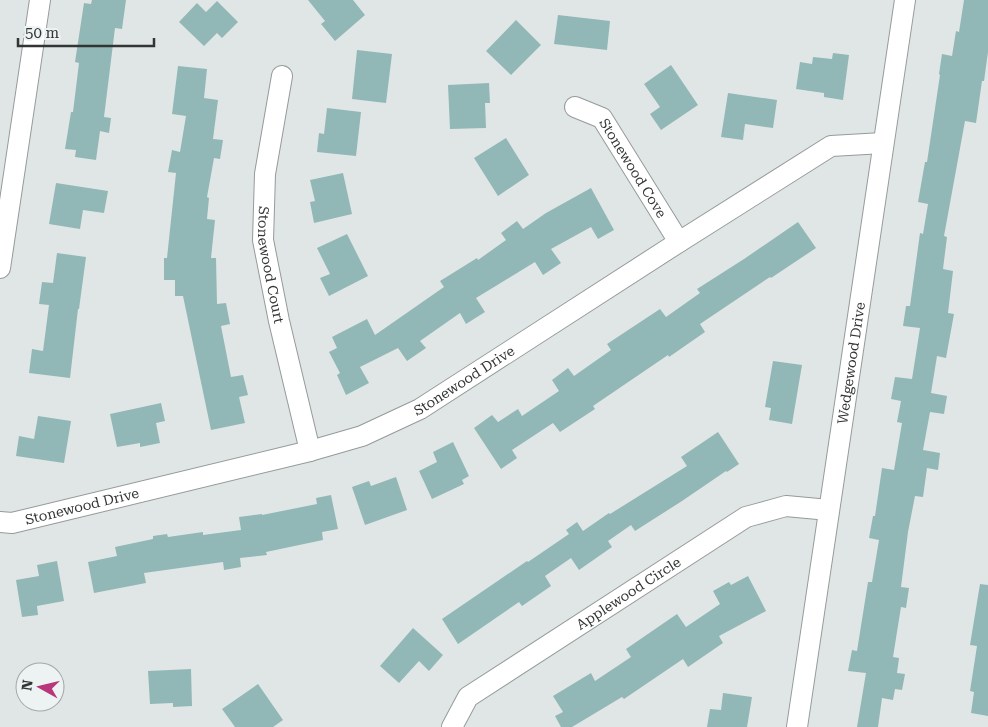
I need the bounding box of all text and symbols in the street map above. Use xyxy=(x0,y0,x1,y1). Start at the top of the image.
scale bar xyxy=(18,15,154,47)
text: 50 m xyxy=(25,24,60,42)
street label: Stonewood Cove xyxy=(596,115,670,221)
street label: Stonewood Court xyxy=(255,206,287,325)
street label: Wedgewood Drive xyxy=(834,301,868,425)
street label: Stonewood Drive xyxy=(411,342,518,419)
street label: Stonewood Drive xyxy=(23,485,141,528)
street label: Applewood Circle xyxy=(573,553,684,633)
north arrow xyxy=(15,662,65,712)
text: N xyxy=(18,679,36,692)

